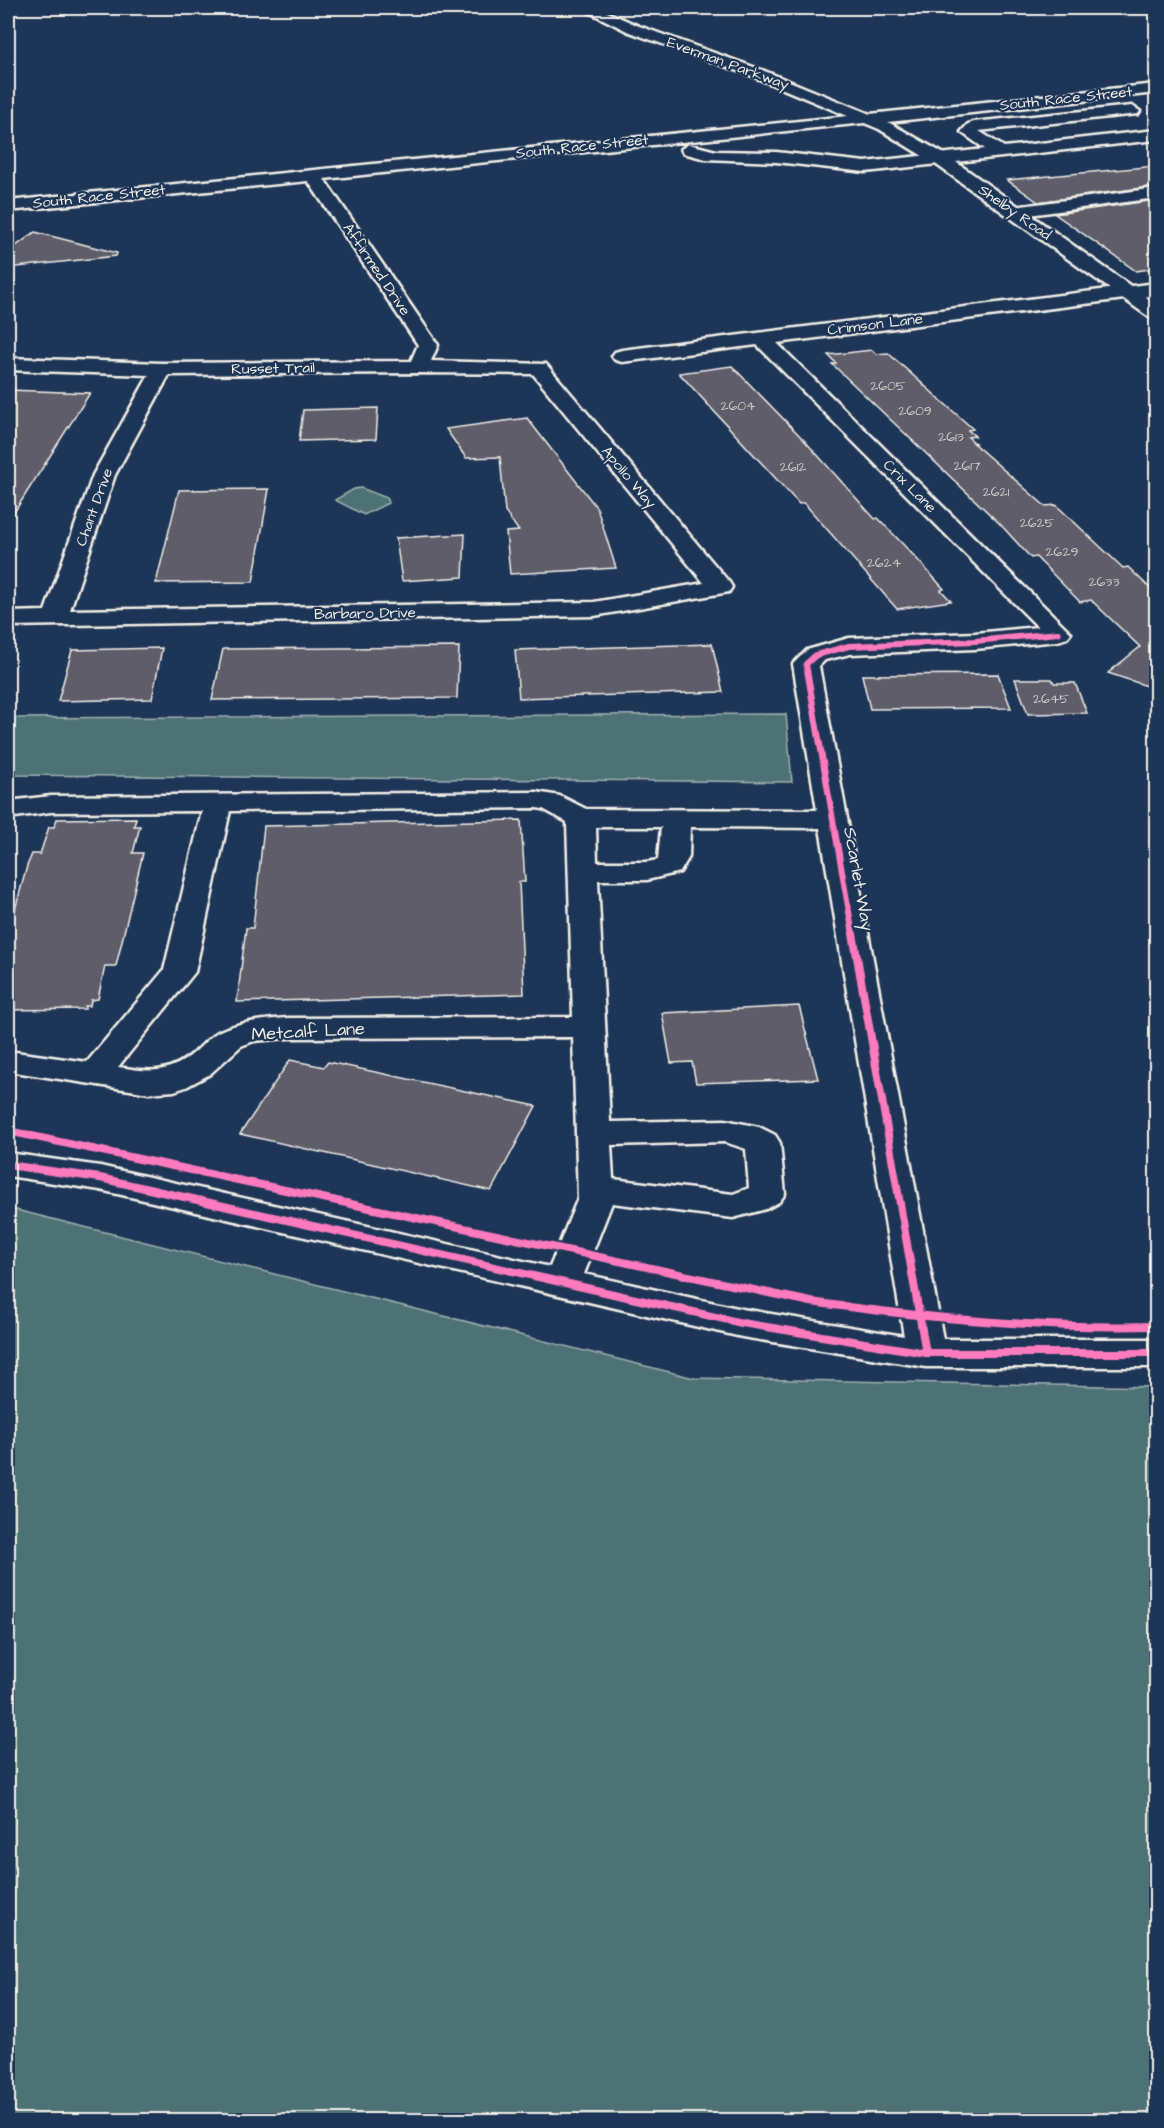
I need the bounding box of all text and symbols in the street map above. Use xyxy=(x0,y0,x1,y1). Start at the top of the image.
street label: Everman Parkway xyxy=(663,32,792,96)
street label: South Race Street xyxy=(999,81,1133,116)
street label: South Race Street xyxy=(515,129,649,164)
street label: South Race Street xyxy=(32,179,166,214)
street label: Shelby Road xyxy=(973,180,1056,246)
street label: Affirmed Drive xyxy=(338,219,415,320)
street label: Crimson Lane xyxy=(826,308,924,341)
street label: Russet Trail xyxy=(231,357,315,380)
house number: 2605 xyxy=(870,376,906,396)
house number: 2604 xyxy=(720,396,756,416)
house number: 2609 xyxy=(898,401,932,421)
house number: 2613 xyxy=(938,427,964,447)
street label: Apollo Way xyxy=(596,442,661,514)
street label: Crix Lane xyxy=(878,455,941,518)
house number: 2617 xyxy=(953,456,981,476)
house number: 2612 xyxy=(780,457,806,477)
street label: Chant Drive xyxy=(71,465,118,549)
house number: 2621 xyxy=(983,482,1010,502)
house number: 2625 xyxy=(1020,513,1054,533)
house number: 2629 xyxy=(1046,542,1078,562)
house number: 2624 xyxy=(867,553,902,573)
house number: 2633 xyxy=(1088,572,1120,592)
street label: Barbaro Drive xyxy=(314,602,416,625)
house number: 2645 xyxy=(1033,689,1069,709)
street label: Scarlet Way xyxy=(836,825,880,933)
street label: Metcalf Lane xyxy=(251,1016,366,1047)

